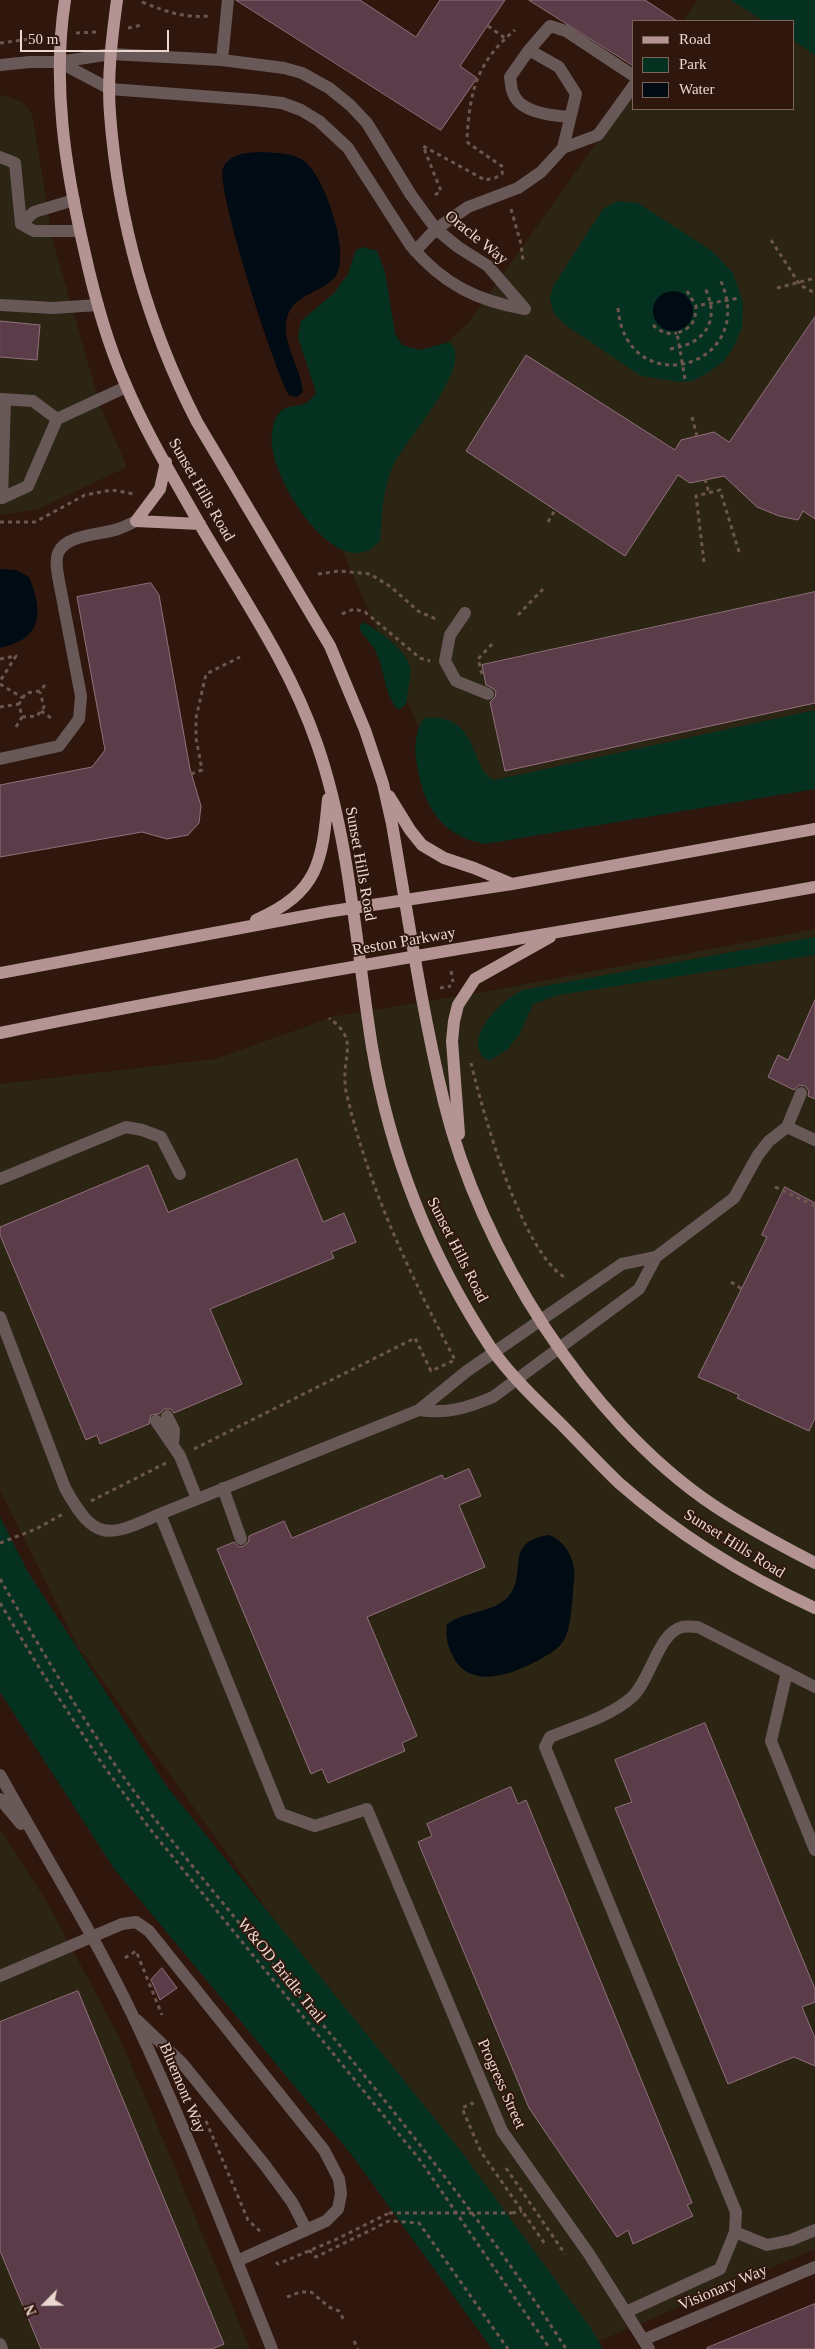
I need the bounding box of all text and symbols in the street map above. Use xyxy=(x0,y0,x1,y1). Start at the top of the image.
scale bar xyxy=(22,20,171,52)
legend xyxy=(632,20,795,110)
text: 50 m xyxy=(28,31,58,47)
text: Road xyxy=(679,31,711,47)
text: Park xyxy=(679,56,707,72)
text: Water xyxy=(679,81,714,97)
street label: Oracle Way xyxy=(441,207,511,269)
street label: Sunset Hills Road xyxy=(164,435,238,545)
street label: Sunset Hills Road xyxy=(341,805,379,923)
street label: Reston Parkway xyxy=(351,923,457,961)
street label: Sunset Hills Road xyxy=(422,1194,492,1306)
street label: Sunset Hills Road xyxy=(680,1505,788,1583)
street label: W&OD Bridle Trail xyxy=(233,1915,329,2027)
street label: Progress Street xyxy=(473,2036,529,2132)
street label: Bluemont Way xyxy=(154,2040,210,2136)
street label: Visionary Way xyxy=(675,2261,771,2315)
north arrow xyxy=(20,2279,70,2329)
text: N xyxy=(22,2302,40,2318)

